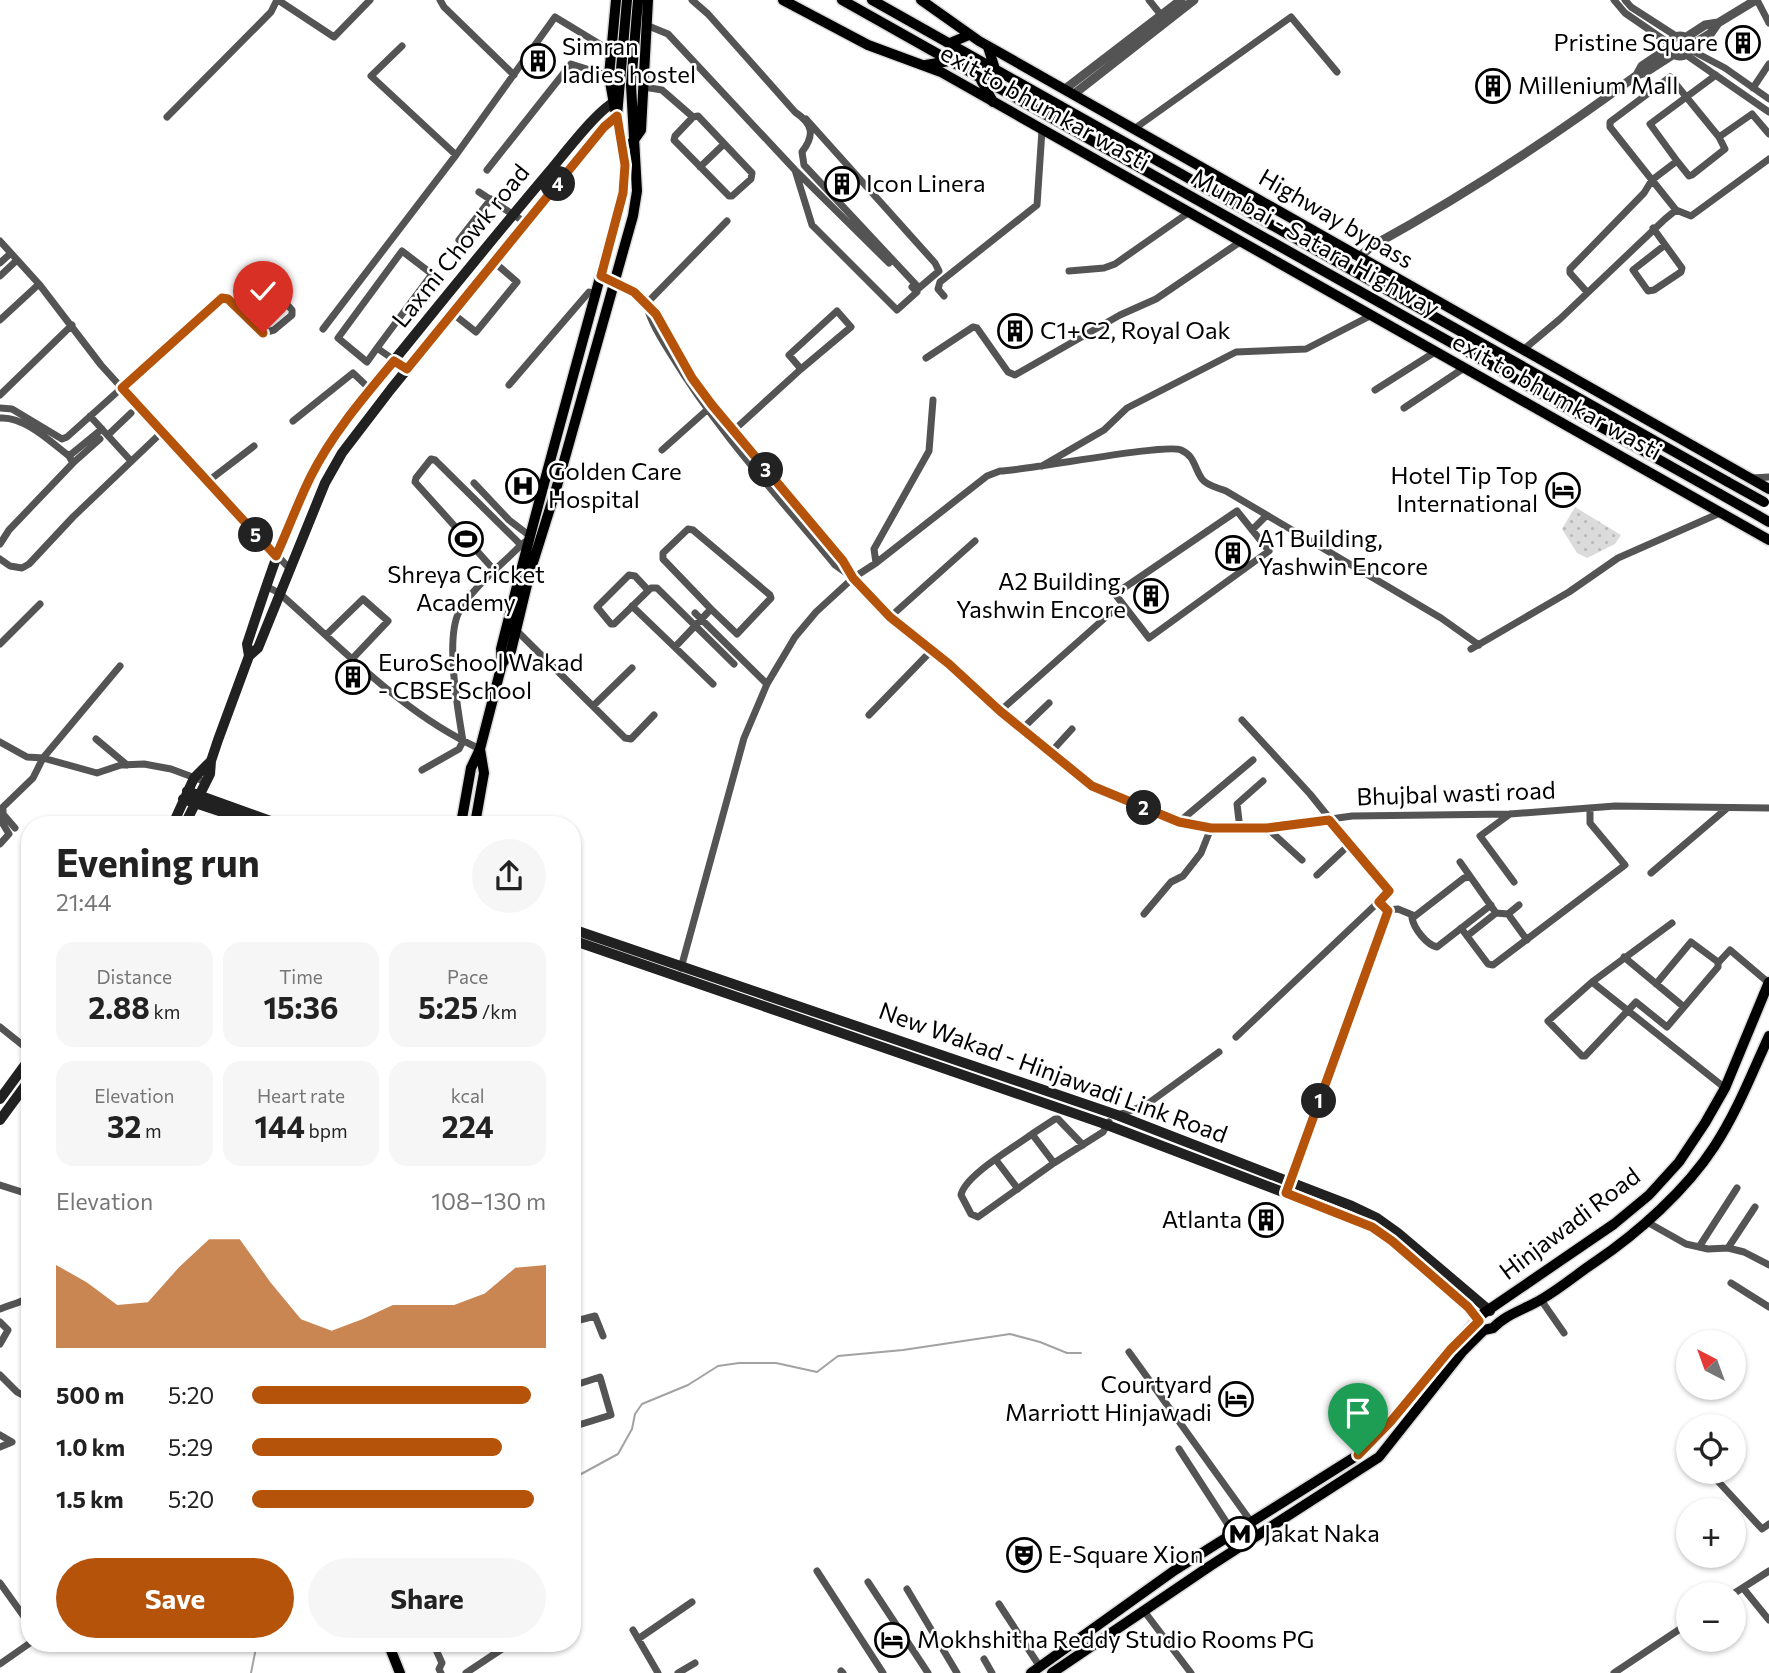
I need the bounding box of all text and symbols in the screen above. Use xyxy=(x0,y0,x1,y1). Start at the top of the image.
building icon: Pristine Square xyxy=(1724,24,1762,62)
place label: Pristine Square xyxy=(1553,27,1718,56)
place label: Simran ladies hostel xyxy=(562,31,696,88)
street label: exit to bhumkar wasti xyxy=(936,37,1156,176)
building icon: Simran ladies hostel xyxy=(519,42,557,80)
building icon: Millenium Mall xyxy=(1474,67,1512,105)
place label: Millenium Mall xyxy=(1518,70,1678,99)
street label: Laxmi Chowk road xyxy=(385,158,535,333)
street label: Mumbai - Satara Highway xyxy=(1187,161,1445,322)
street label: Highway bypass xyxy=(1254,162,1419,274)
building icon: Icon Linera xyxy=(823,165,861,203)
pin: 4 xyxy=(540,166,576,202)
place label: Icon Linera xyxy=(866,168,986,197)
text: 4 xyxy=(552,172,563,195)
pin xyxy=(233,261,293,333)
icon: check xyxy=(244,272,282,310)
building icon: C1+C2, Royal Oak xyxy=(996,312,1034,350)
place label: C1+C2, Royal Oak xyxy=(1040,315,1230,344)
street label: exit to bhumkar wasti xyxy=(1448,326,1668,465)
pin: 3 xyxy=(748,452,784,488)
place label: Golden Care Hospital xyxy=(548,456,682,513)
text: 3 xyxy=(760,458,771,481)
place label: Hotel Tip Top International xyxy=(1390,460,1538,517)
hospital icon: Golden Care Hospital xyxy=(504,467,542,505)
hotel icon: Hotel Tip Top International xyxy=(1544,471,1582,509)
pin: 5 xyxy=(238,518,274,552)
sports icon: Shreya Cricket Academy xyxy=(447,520,485,558)
text: 5 xyxy=(250,523,261,546)
place label: A1 Building, Yashwin Encore xyxy=(1258,523,1428,580)
building icon: A1 Building, Yashwin Encore xyxy=(1214,534,1252,572)
place label: Shreya Cricket Academy xyxy=(387,559,545,616)
place label: A2 Building, Yashwin Encore xyxy=(956,566,1126,623)
building icon: A2 Building, Yashwin Encore xyxy=(1132,577,1170,615)
place label: EuroSchool Wakad - CBSE School xyxy=(378,647,583,704)
building icon: EuroSchool Wakad - CBSE School xyxy=(334,658,372,696)
street label: Bhujbal wasti road xyxy=(1356,775,1556,810)
pin: 2 xyxy=(1126,790,1162,826)
text: 2 xyxy=(1138,796,1149,819)
text: Evening run xyxy=(56,838,260,885)
button: share xyxy=(472,839,546,913)
text: 21:44 xyxy=(56,888,112,916)
text: Distance xyxy=(97,965,172,988)
text: Time xyxy=(279,965,323,988)
text: Pace xyxy=(447,965,488,988)
text: 2.88 xyxy=(88,988,150,1025)
text: 15:36 xyxy=(263,988,338,1025)
text: 5:25 xyxy=(418,988,478,1025)
street label: New Wakad - Hinjawadi Link Road xyxy=(875,995,1232,1148)
text: km xyxy=(150,1000,180,1023)
text: /km xyxy=(478,1000,517,1023)
text: Elevation xyxy=(94,1084,174,1107)
text: Heart rate xyxy=(257,1084,345,1107)
text: kcal xyxy=(451,1084,485,1107)
pin: 1 xyxy=(1302,1084,1336,1118)
text: 1 xyxy=(1314,1089,1323,1112)
text: 32 xyxy=(107,1107,141,1144)
text: 144 xyxy=(254,1107,305,1144)
text: 224 xyxy=(442,1107,494,1144)
text: m xyxy=(141,1119,162,1142)
text: bpm xyxy=(305,1119,348,1142)
street label: Hinjawadi Road xyxy=(1493,1161,1645,1285)
text: Elevation xyxy=(56,1187,153,1215)
text: 108–130 m xyxy=(431,1187,546,1215)
building icon: Atlanta xyxy=(1247,1201,1285,1239)
place label: Atlanta xyxy=(1162,1204,1242,1233)
north arrow xyxy=(1676,1330,1746,1400)
map controls xyxy=(1676,1330,1746,1652)
place label: Courtyard Marriott Hinjawadi xyxy=(1005,1369,1212,1426)
hotel icon: Courtyard Marriott Hinjawadi xyxy=(1217,1380,1255,1418)
text: 500 m xyxy=(56,1381,124,1409)
text: 5:20 xyxy=(168,1381,214,1409)
pin xyxy=(1328,1383,1388,1455)
icon: arrive xyxy=(1339,1394,1377,1432)
button: locate xyxy=(1676,1414,1746,1484)
text: 1.0 km xyxy=(56,1433,125,1461)
text: 5:29 xyxy=(168,1433,213,1461)
text: 1.5 km xyxy=(56,1485,124,1513)
text: 5:20 xyxy=(168,1485,214,1513)
button: + xyxy=(1676,1498,1746,1568)
metro station icon: Jakat Naka xyxy=(1221,1515,1259,1553)
place label: Jakat Naka xyxy=(1264,1518,1380,1547)
theatre icon: E-Square Xion xyxy=(1005,1536,1043,1574)
place label: E-Square Xion xyxy=(1048,1539,1203,1568)
button: Save xyxy=(56,1558,294,1638)
button: Share xyxy=(308,1558,546,1638)
button: − xyxy=(1676,1582,1746,1652)
hotel icon: Mokhshitha Reddy Studio Rooms PG xyxy=(873,1621,911,1659)
place label: Mokhshitha Reddy Studio Rooms PG xyxy=(917,1624,1314,1653)

